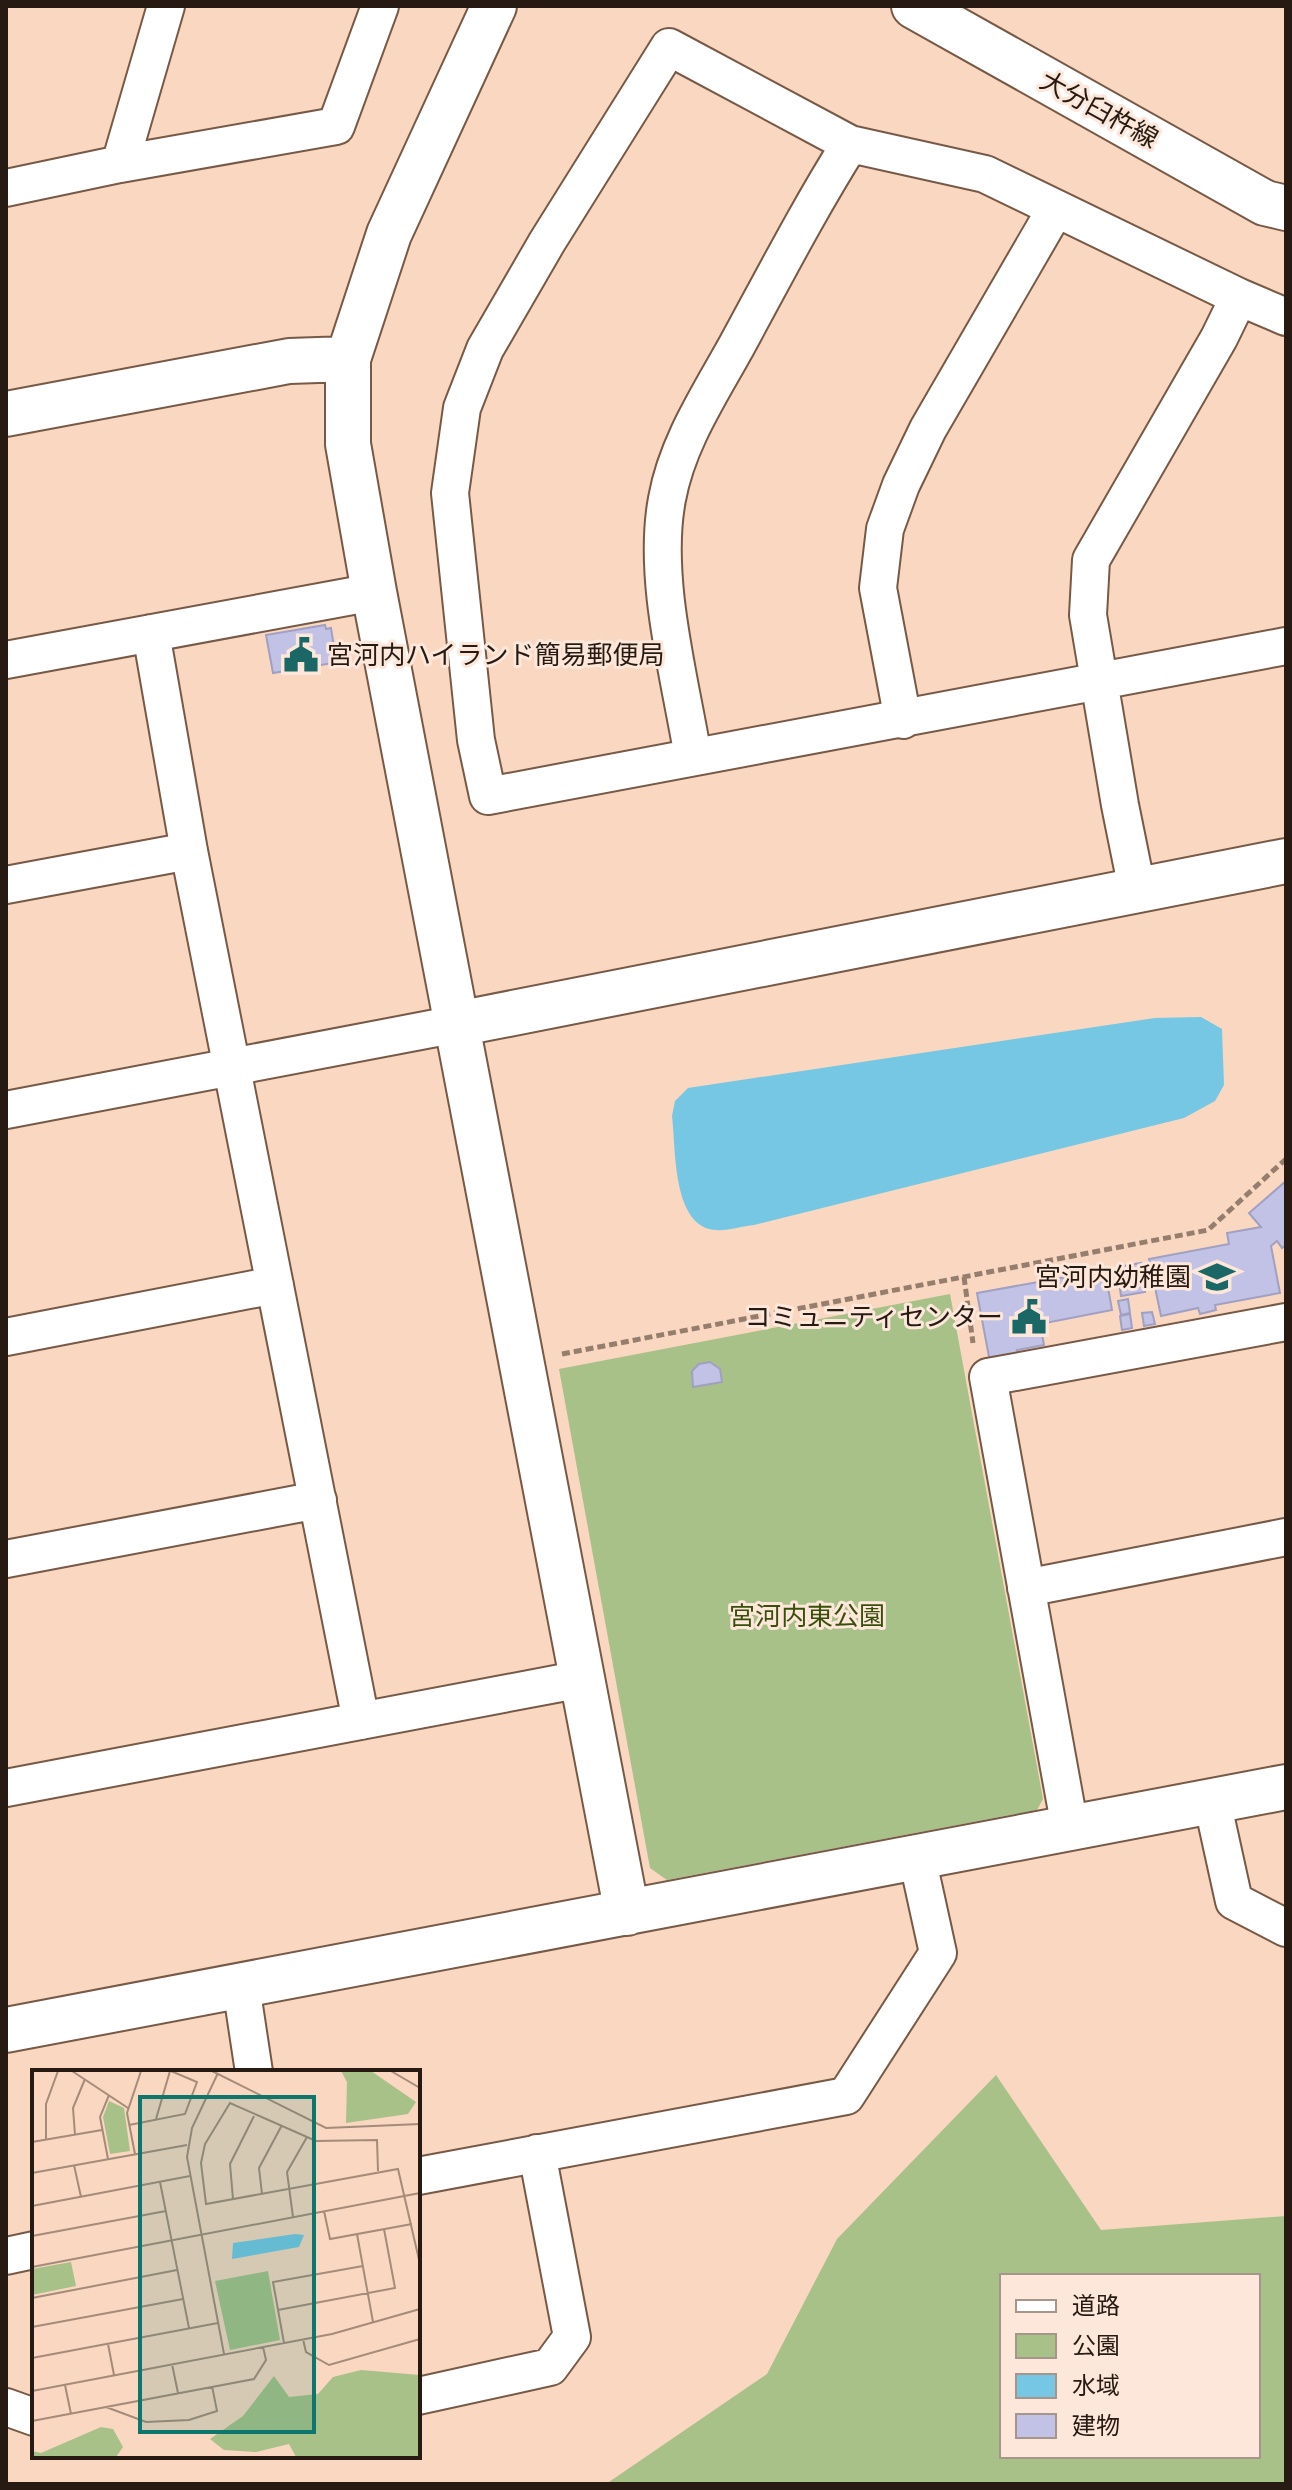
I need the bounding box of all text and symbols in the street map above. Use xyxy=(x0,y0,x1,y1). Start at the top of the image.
street label: 大分臼杵線 xyxy=(1035,65,1163,155)
public building icon: 宮河内ハイランド簡易郵便局 xyxy=(282,636,320,674)
place label: 宮河内ハイランド簡易郵便局 xyxy=(327,640,664,671)
school or university icon: 宮河内幼稚園 xyxy=(1198,1258,1236,1296)
place label: 宮河内幼稚園 xyxy=(1035,1262,1191,1293)
public building icon: コミュニティセンター xyxy=(1010,1298,1048,1336)
place label: コミュニティセンター xyxy=(745,1302,1003,1333)
park label: 宮河内東公園 xyxy=(729,1601,885,1632)
inset map xyxy=(32,2070,420,2458)
legend xyxy=(1000,2274,1260,2458)
text: 道路 xyxy=(1072,2292,1120,2321)
text: 公園 xyxy=(1072,2332,1120,2361)
text: 水域 xyxy=(1072,2372,1120,2401)
text: 建物 xyxy=(1072,2412,1120,2441)

